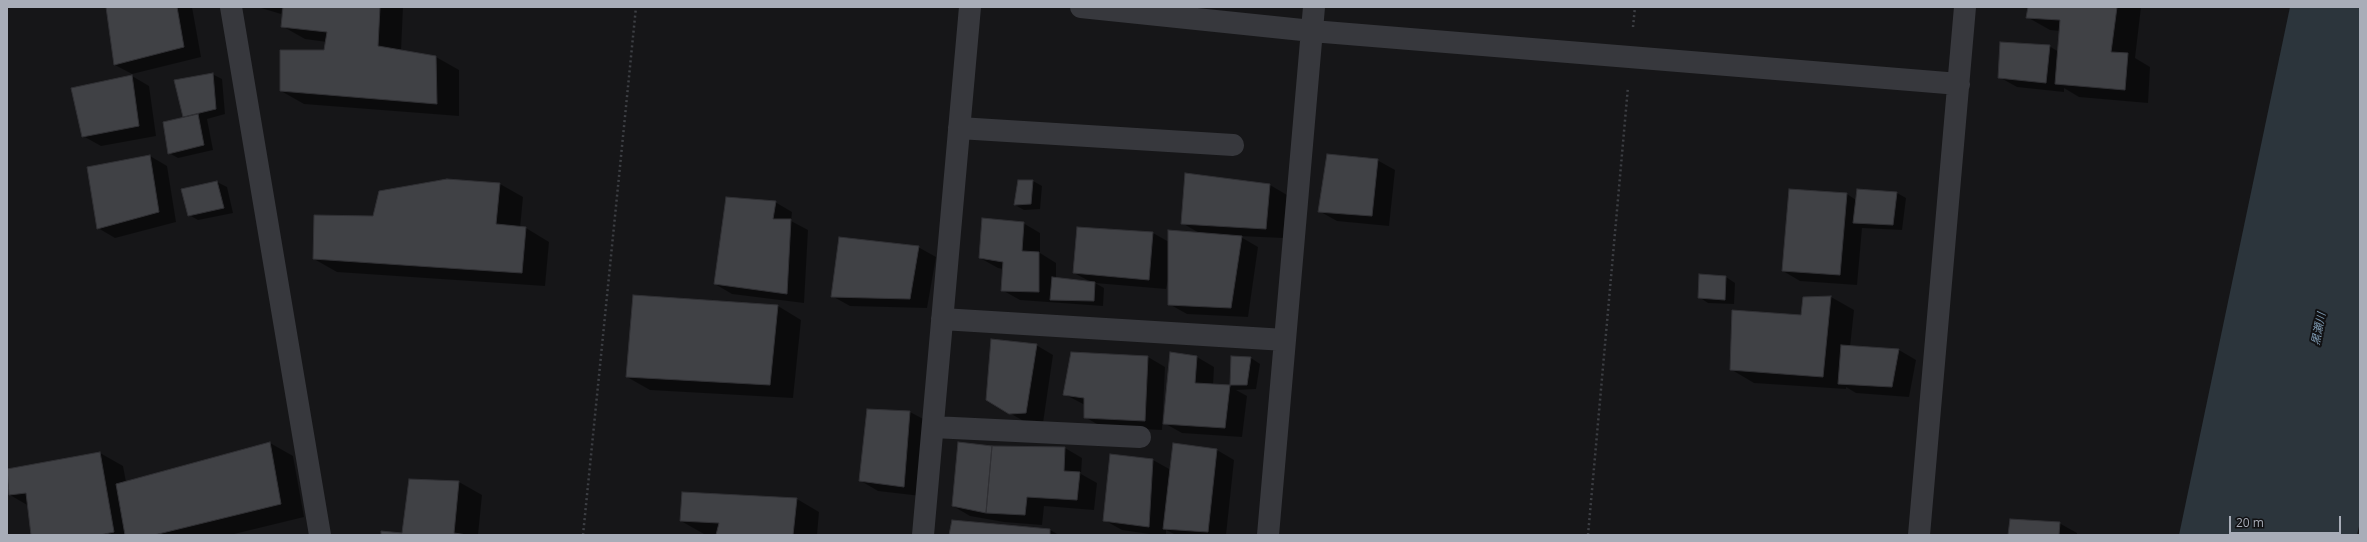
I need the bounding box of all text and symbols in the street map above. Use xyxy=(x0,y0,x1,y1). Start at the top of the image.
water label: 黒瀬川 xyxy=(2309,312,2329,346)
scale bar xyxy=(2231,508,2343,534)
text: 20 m xyxy=(2236,514,2264,531)

